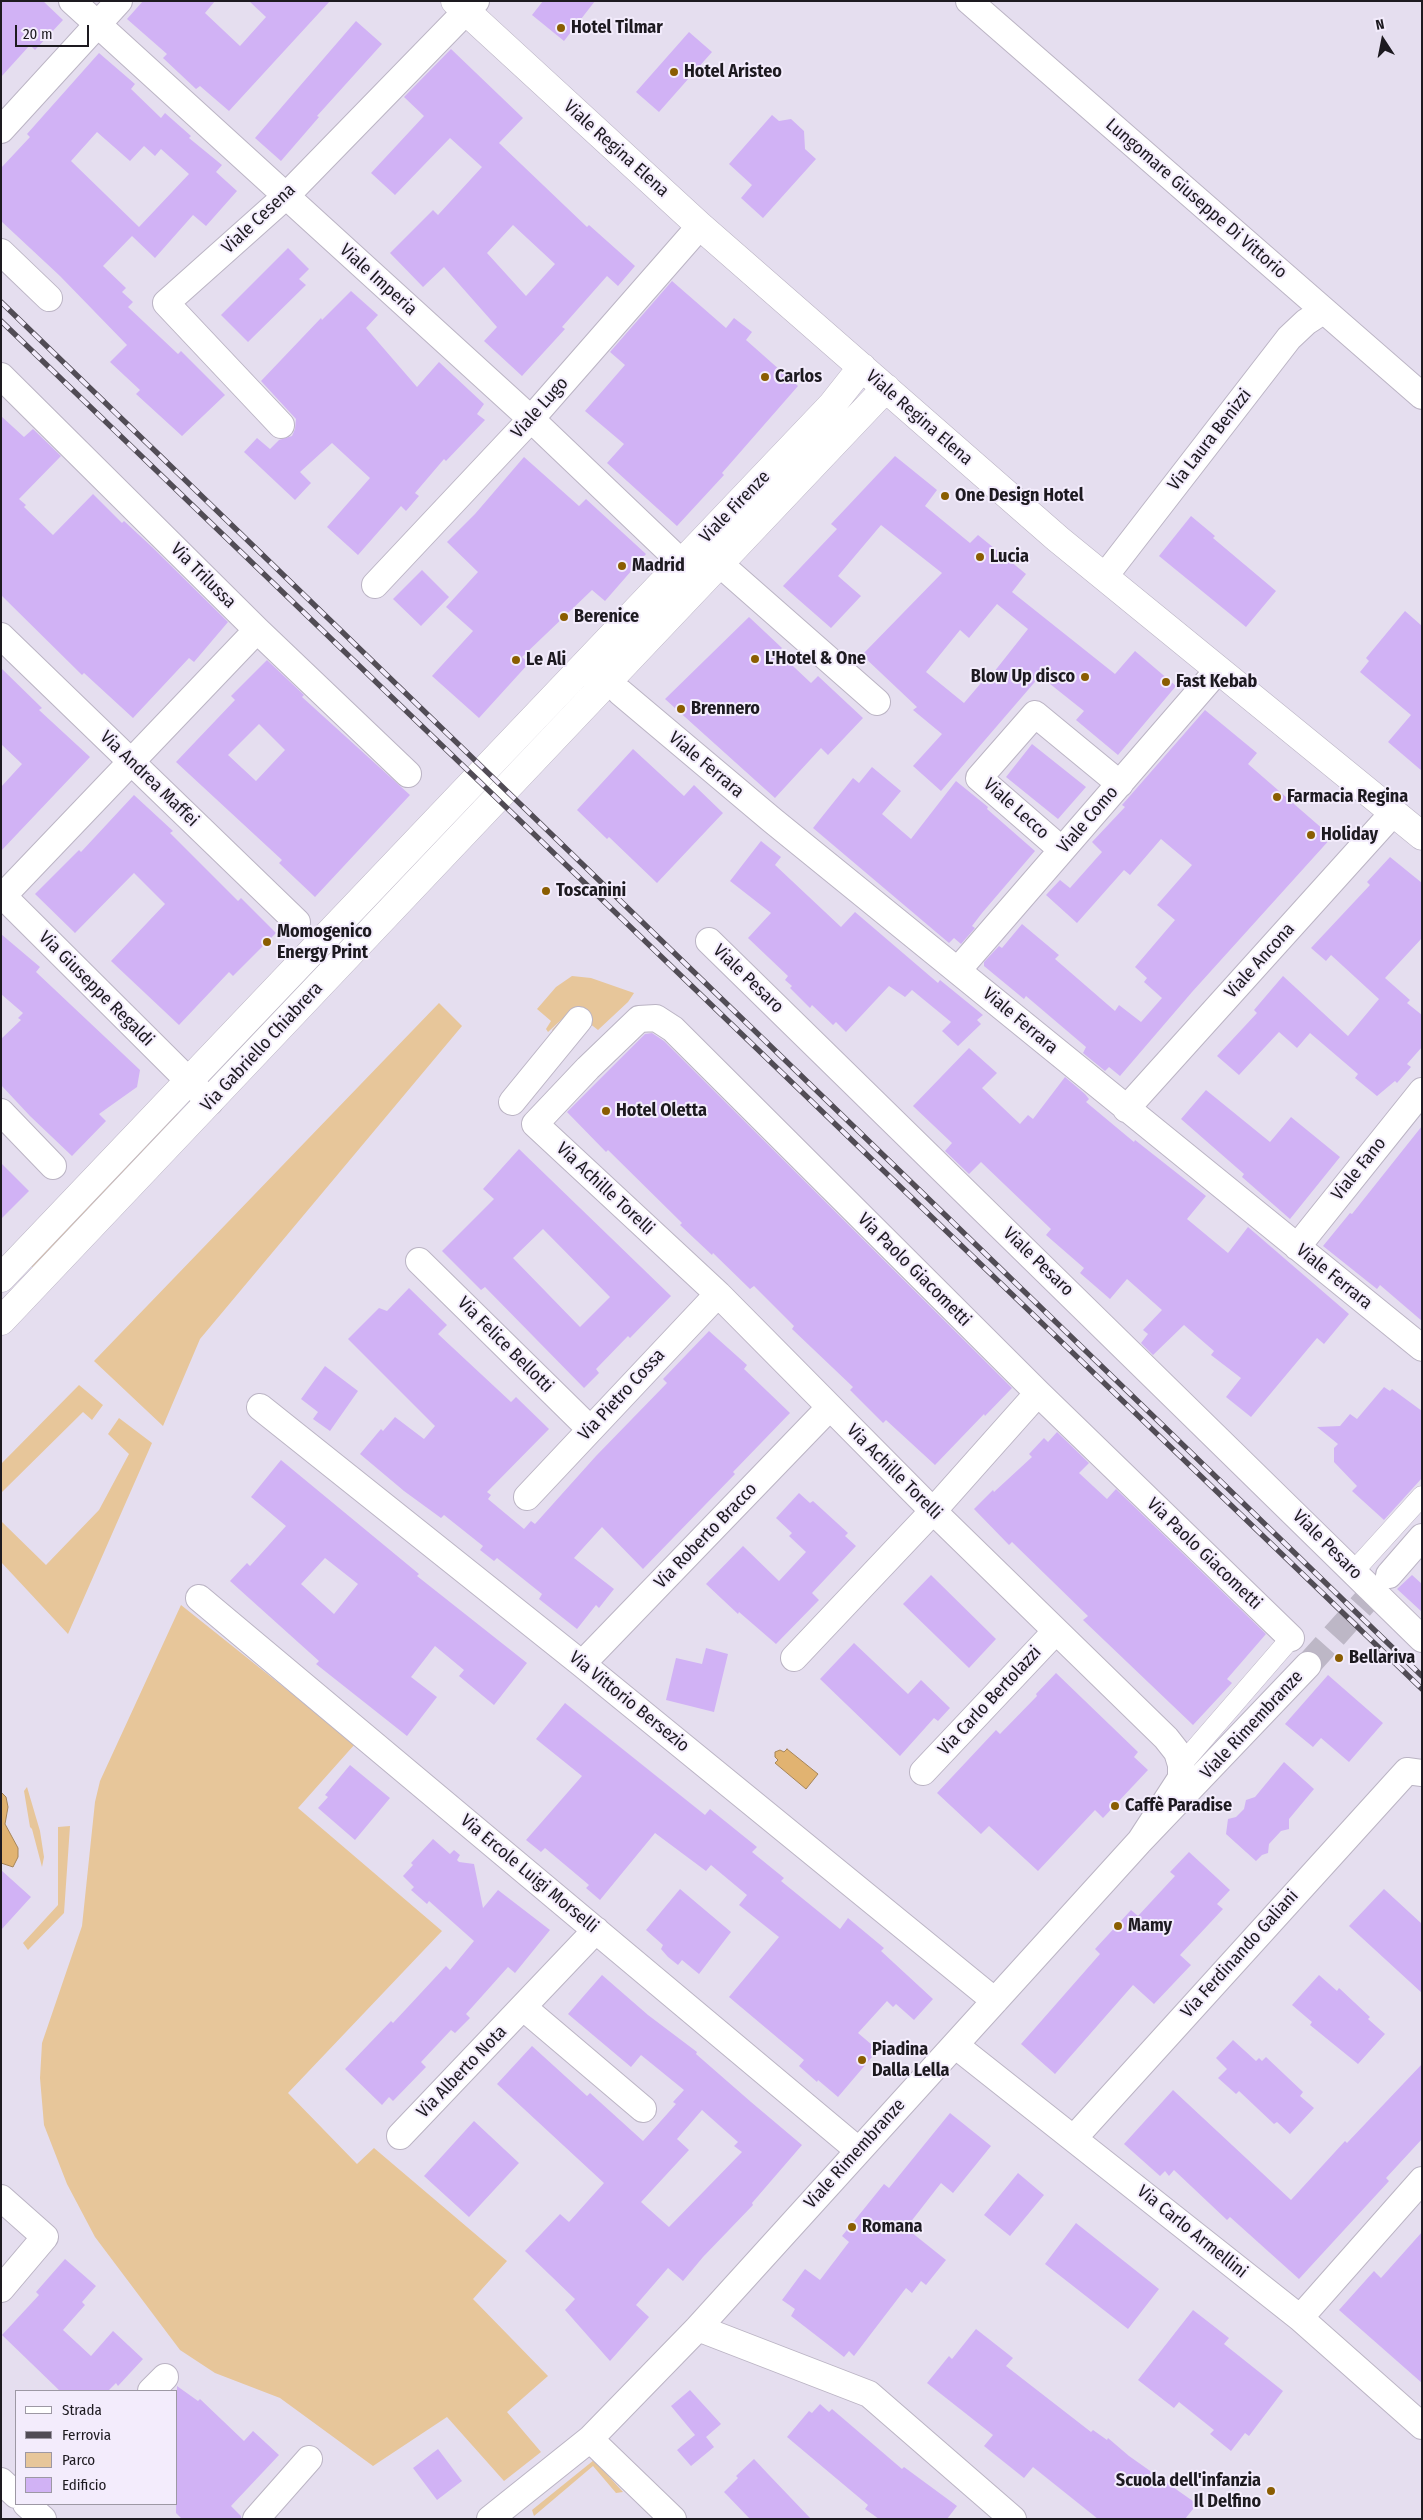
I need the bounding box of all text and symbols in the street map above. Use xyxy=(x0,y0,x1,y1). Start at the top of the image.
scale bar xyxy=(18,15,91,47)
north arrow xyxy=(1358,15,1408,65)
text: N xyxy=(1374,16,1386,34)
place label: Hotel Tilmar xyxy=(571,17,663,39)
marker: Hotel Tilmar xyxy=(555,22,567,34)
text: 20 m xyxy=(23,25,53,43)
place label: Hotel Aristeo xyxy=(684,61,782,83)
marker: Hotel Aristeo xyxy=(668,66,680,78)
street label: Viale Regina Elena xyxy=(559,96,673,202)
street label: Lungomare Giuseppe Di Vittorio xyxy=(1101,114,1291,284)
street label: Viale Cesena xyxy=(218,179,300,259)
street label: Viale Imperia xyxy=(335,240,421,320)
place label: Carlos xyxy=(775,366,822,388)
street label: Viale Regina Elena xyxy=(861,366,977,470)
marker: Carlos xyxy=(759,371,771,383)
street label: Viale Lugo xyxy=(507,373,573,443)
street label: Via Laura Benizzi xyxy=(1164,385,1256,495)
street label: Viale Firenze xyxy=(695,466,775,548)
place label: One Design Hotel xyxy=(955,485,1084,507)
marker: One Design Hotel xyxy=(939,490,951,502)
street label: Via Trilussa xyxy=(166,539,240,613)
place label: Lucia xyxy=(990,546,1029,568)
marker: Lucia xyxy=(974,551,986,563)
place label: Madrid xyxy=(632,555,685,577)
marker: Madrid xyxy=(616,560,628,572)
place label: Berenice xyxy=(574,606,639,628)
marker: Berenice xyxy=(558,611,570,623)
place label: L'Hotel & One xyxy=(765,648,866,670)
place label: Le Ali xyxy=(526,649,566,671)
marker: L'Hotel & One xyxy=(749,653,761,665)
marker: Le Ali xyxy=(510,654,522,666)
place label: Blow Up disco xyxy=(971,666,1075,688)
marker: Blow Up disco xyxy=(1079,671,1091,683)
place label: Fast Kebab xyxy=(1176,671,1257,693)
marker: Fast Kebab xyxy=(1160,676,1172,688)
place label: Brennero xyxy=(691,698,760,720)
marker: Brennero xyxy=(675,703,687,715)
street label: Via Andrea Maffei xyxy=(95,726,203,832)
street label: Viale Ferrara xyxy=(664,727,748,803)
street label: Viale Lecco xyxy=(979,774,1053,844)
street label: Viale Como xyxy=(1053,782,1123,858)
place label: Farmacia Regina xyxy=(1287,786,1408,808)
marker: Farmacia Regina xyxy=(1271,791,1283,803)
place label: Holiday xyxy=(1321,824,1378,846)
marker: Holiday xyxy=(1305,829,1317,841)
place label: Toscanini xyxy=(556,880,626,902)
marker: Toscanini xyxy=(540,885,552,897)
street label: Viale Ancona xyxy=(1220,919,1300,1003)
place label: Momogenico Energy Print xyxy=(277,921,372,964)
street label: Via Giuseppe Regaldi xyxy=(34,927,158,1051)
marker: Momogenico Energy Print xyxy=(261,936,273,948)
street label: Viale Pesaro xyxy=(708,940,788,1018)
street label: Via Gabriello Chiabrera xyxy=(197,978,327,1116)
street label: Viale Ferrara xyxy=(978,983,1062,1059)
place label: Hotel Oletta xyxy=(616,1100,707,1122)
marker: Hotel Oletta xyxy=(600,1105,612,1117)
street label: Viale Fano xyxy=(1327,1133,1391,1205)
street label: Via Achille Torelli xyxy=(552,1138,658,1240)
street label: Via Paolo Giacometti xyxy=(853,1209,975,1331)
street label: Viale Pesaro xyxy=(998,1223,1078,1301)
street label: Viale Ferrara xyxy=(1292,1240,1376,1314)
street label: Via Felice Bellotti xyxy=(453,1293,557,1397)
street label: Via Pietro Cossa xyxy=(574,1345,670,1445)
street label: Via Achille Torelli xyxy=(842,1420,946,1524)
street label: Via Roberto Bracco xyxy=(650,1479,762,1593)
street label: Via Paolo Giacometti xyxy=(1142,1494,1266,1614)
street label: Viale Pesaro xyxy=(1288,1506,1366,1584)
street label: Via Carlo Bertolazzi xyxy=(934,1642,1046,1760)
street label: Via Vittorio Bersezio xyxy=(565,1647,693,1757)
place label: Bellariva xyxy=(1349,1647,1415,1669)
marker: Bellariva xyxy=(1333,1652,1345,1664)
street label: Viale Rimembranze xyxy=(1196,1666,1308,1784)
place label: Caffè Paradise xyxy=(1125,1795,1232,1817)
marker: Caffè Paradise xyxy=(1109,1800,1121,1812)
street label: Via Ercole Luigi Morselli xyxy=(456,1810,602,1938)
street label: Via Ferdinando Galiani xyxy=(1177,1885,1303,2023)
place label: Mamy xyxy=(1128,1915,1172,1937)
marker: Mamy xyxy=(1112,1920,1124,1932)
street label: Via Alberto Nota xyxy=(413,2021,511,2123)
place label: Piadina Dalla Lella xyxy=(872,2039,950,2082)
marker: Piadina Dalla Lella xyxy=(856,2054,868,2066)
street label: Viale Rimembranze xyxy=(800,2095,910,2213)
street label: Via Carlo Armellini xyxy=(1132,2181,1252,2283)
place label: Romana xyxy=(862,2216,923,2238)
marker: Romana xyxy=(846,2221,858,2233)
legend xyxy=(15,2390,178,2505)
text: Strada xyxy=(62,2401,102,2419)
text: Ferrovia xyxy=(62,2426,111,2444)
text: Parco xyxy=(62,2451,95,2469)
place label: Scuola dell'infanzia Il Delfino xyxy=(1116,2470,1261,2512)
text: Edificio xyxy=(62,2476,107,2494)
marker: Scuola dell'infanzia Il Delfino xyxy=(1265,2485,1277,2497)

